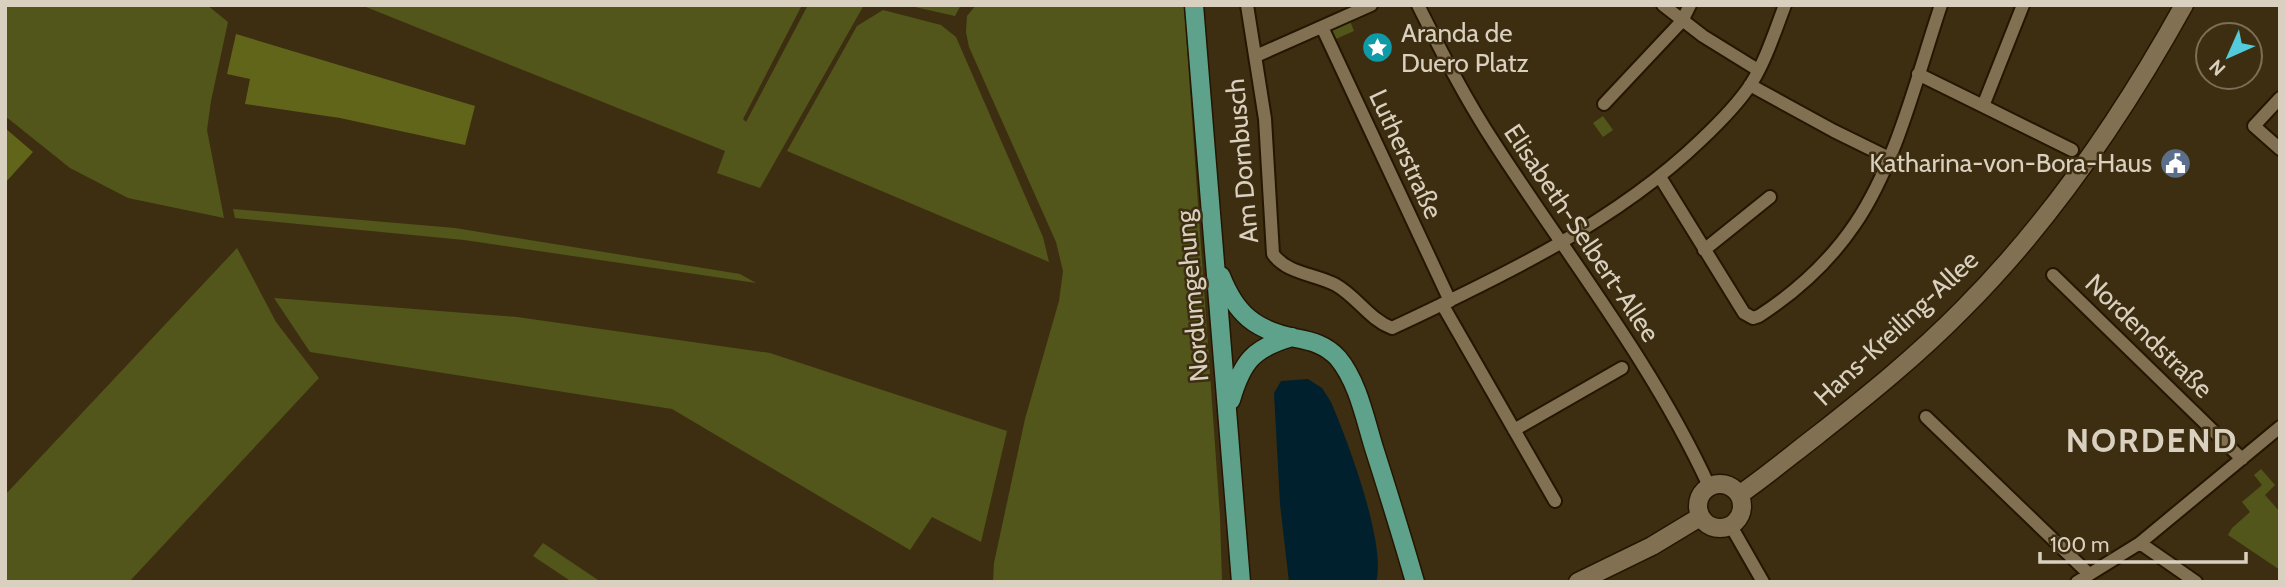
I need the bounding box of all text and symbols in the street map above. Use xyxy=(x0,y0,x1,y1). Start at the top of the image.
place label: Aranda de Duero Platz xyxy=(1401,17,1529,79)
north arrow xyxy=(2194,21,2264,91)
place icon: Aranda de Duero Platz xyxy=(1361,31,1395,65)
text: N xyxy=(2204,55,2230,81)
street label: Am Dornbusch xyxy=(1219,77,1265,245)
street label: Lutherstraße xyxy=(1362,84,1450,224)
street label: Elisabeth-Selbert-Allee xyxy=(1497,118,1667,348)
public building icon: Katharina-von-Bora-Haus xyxy=(2158,146,2192,180)
place label: Katharina-von-Bora-Haus xyxy=(1869,147,2152,179)
street label: Nordumgehung xyxy=(1168,208,1215,383)
street label: Hans-Kreiling-Allee xyxy=(1807,244,1985,412)
street label: Nordendstraße xyxy=(2079,267,2219,405)
district label: NORDEND xyxy=(2066,420,2238,460)
scale bar xyxy=(2040,520,2246,564)
text: 100 m xyxy=(2050,532,2109,557)

